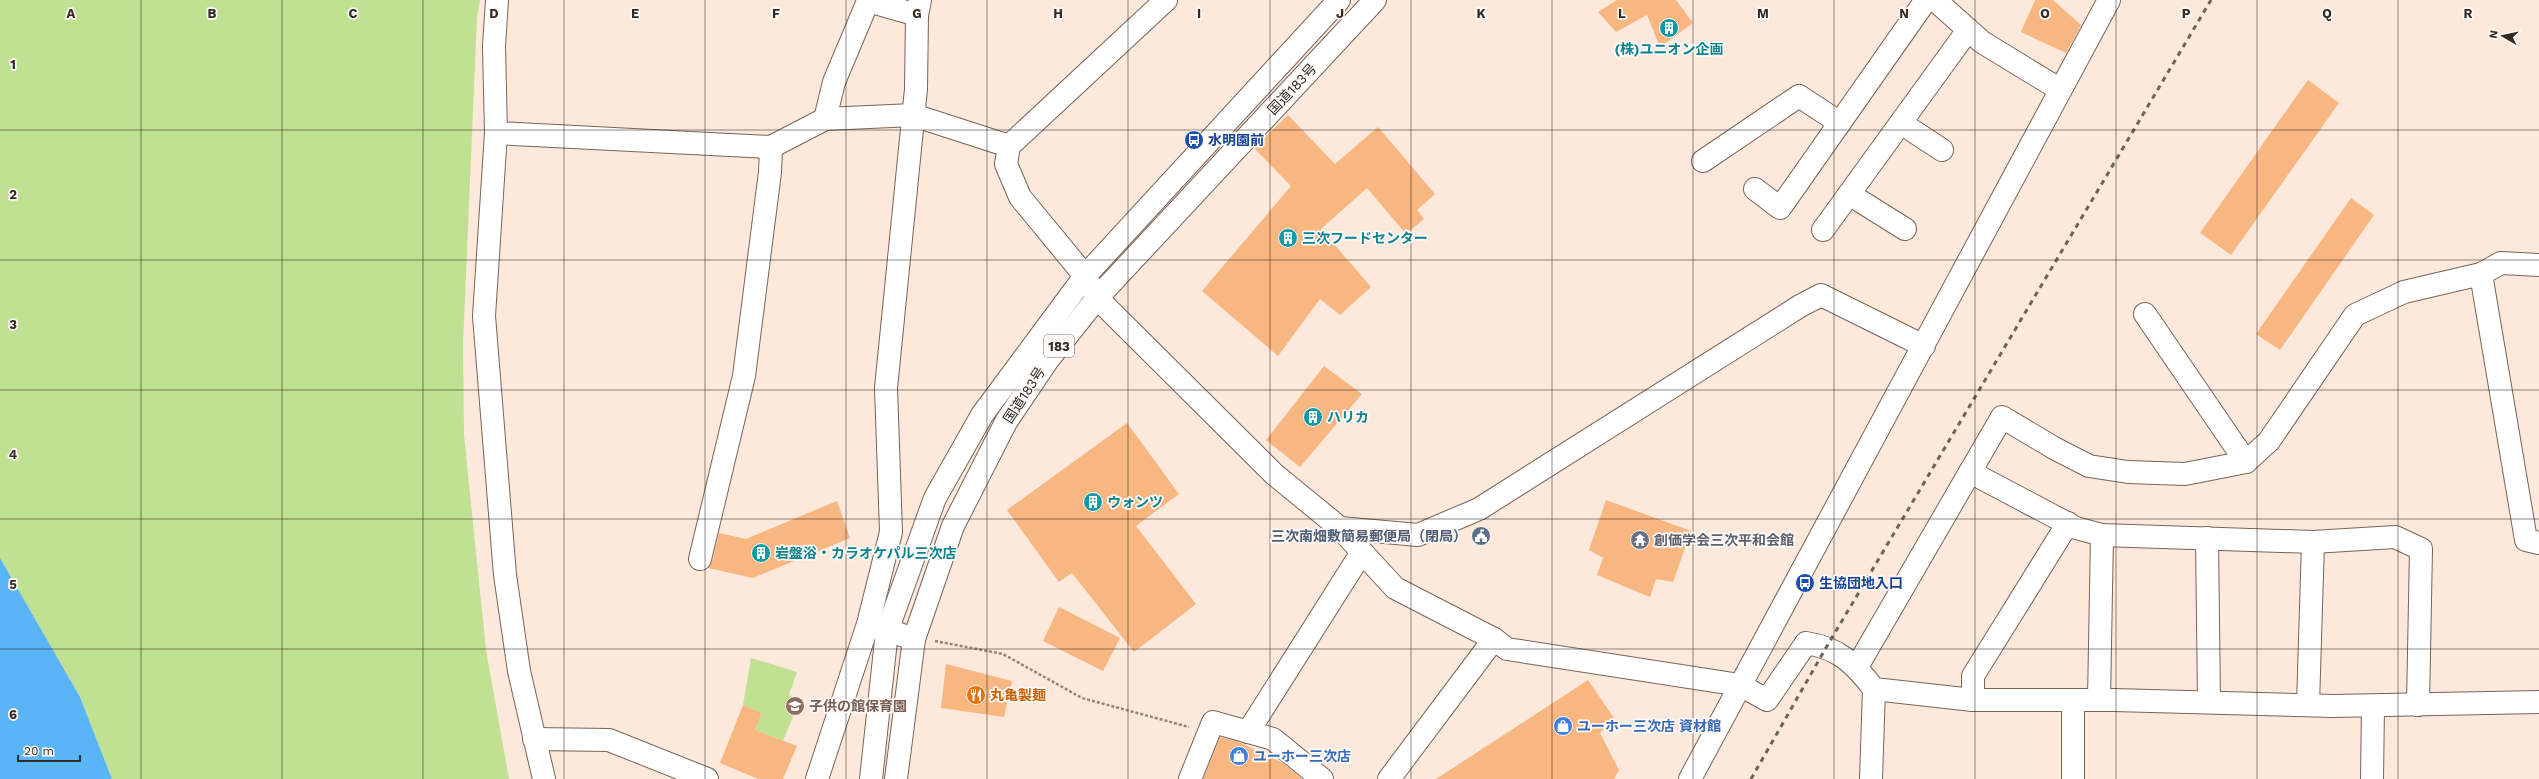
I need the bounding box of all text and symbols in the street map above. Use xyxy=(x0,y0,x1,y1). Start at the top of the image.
text: A xyxy=(67,6,76,21)
text: B xyxy=(208,6,217,21)
text: C xyxy=(349,6,358,21)
text: D xyxy=(489,6,499,21)
text: E xyxy=(631,6,639,21)
text: F xyxy=(772,6,780,21)
text: G xyxy=(912,6,922,21)
text: H xyxy=(1053,6,1063,21)
text: I xyxy=(1197,6,1201,21)
text: J xyxy=(1336,6,1344,21)
text: K xyxy=(1476,6,1486,21)
text: L xyxy=(1618,6,1626,21)
text: M xyxy=(1757,6,1769,21)
text: N xyxy=(1899,6,1909,21)
text: O xyxy=(2040,6,2050,21)
text: P xyxy=(2182,6,2191,21)
text: Q xyxy=(2322,6,2332,21)
text: R xyxy=(2464,6,2473,21)
north arrow xyxy=(2483,16,2523,56)
building icon: (株)ユニオン企画 xyxy=(1658,17,1680,39)
text: N xyxy=(2487,29,2501,40)
place label: (株)ユニオン企画 xyxy=(1615,41,1723,57)
text: 1 xyxy=(10,57,16,72)
street label: 国道183号 xyxy=(1264,60,1320,118)
bus stop icon: 水明園前 xyxy=(1183,129,1205,151)
place label: 水明園前 xyxy=(1208,132,1264,148)
text: 2 xyxy=(9,187,17,202)
building icon: 三次フードセンター xyxy=(1277,227,1299,249)
place label: 三次フードセンター xyxy=(1302,230,1428,246)
text: 3 xyxy=(9,317,17,332)
road number: 183 xyxy=(1044,335,1074,357)
street label: 国道183号 xyxy=(1000,364,1048,426)
building icon: ハリカ xyxy=(1302,406,1324,428)
place label: ハリカ xyxy=(1327,409,1369,425)
text: 4 xyxy=(9,447,18,462)
building icon: ウォンツ xyxy=(1082,491,1104,513)
place label: ウォンツ xyxy=(1107,494,1163,510)
public building icon: 三次南畑敷簡易郵便局（閉局） xyxy=(1470,525,1492,547)
place label: 三次南畑敷簡易郵便局（閉局） xyxy=(1271,528,1467,544)
temple icon: 創価学会三次平和会館 xyxy=(1629,529,1651,551)
place label: 創価学会三次平和会館 xyxy=(1654,532,1794,548)
building icon: 岩盤浴・カラオケパル三次店 xyxy=(750,542,772,564)
place label: 岩盤浴・カラオケパル三次店 xyxy=(775,545,956,561)
bus stop icon: 生協団地入口 xyxy=(1794,572,1816,594)
place label: 生協団地入口 xyxy=(1819,575,1903,591)
text: 5 xyxy=(9,577,17,592)
restaurant icon: 丸亀製麺 xyxy=(965,684,987,706)
place label: 丸亀製麺 xyxy=(990,687,1046,703)
school or university icon: 子供の館保育園 xyxy=(784,695,806,717)
place label: 子供の館保育園 xyxy=(809,698,907,714)
text: 6 xyxy=(9,707,17,722)
shop icon: ユーホー三次店 資材館 xyxy=(1552,715,1574,737)
place label: ユーホー三次店 資材館 xyxy=(1577,718,1721,734)
scale bar xyxy=(18,737,80,763)
text: 20 m xyxy=(24,744,54,758)
shop icon: ユーホー三次店 xyxy=(1228,745,1250,767)
place label: ユーホー三次店 xyxy=(1253,748,1351,764)

